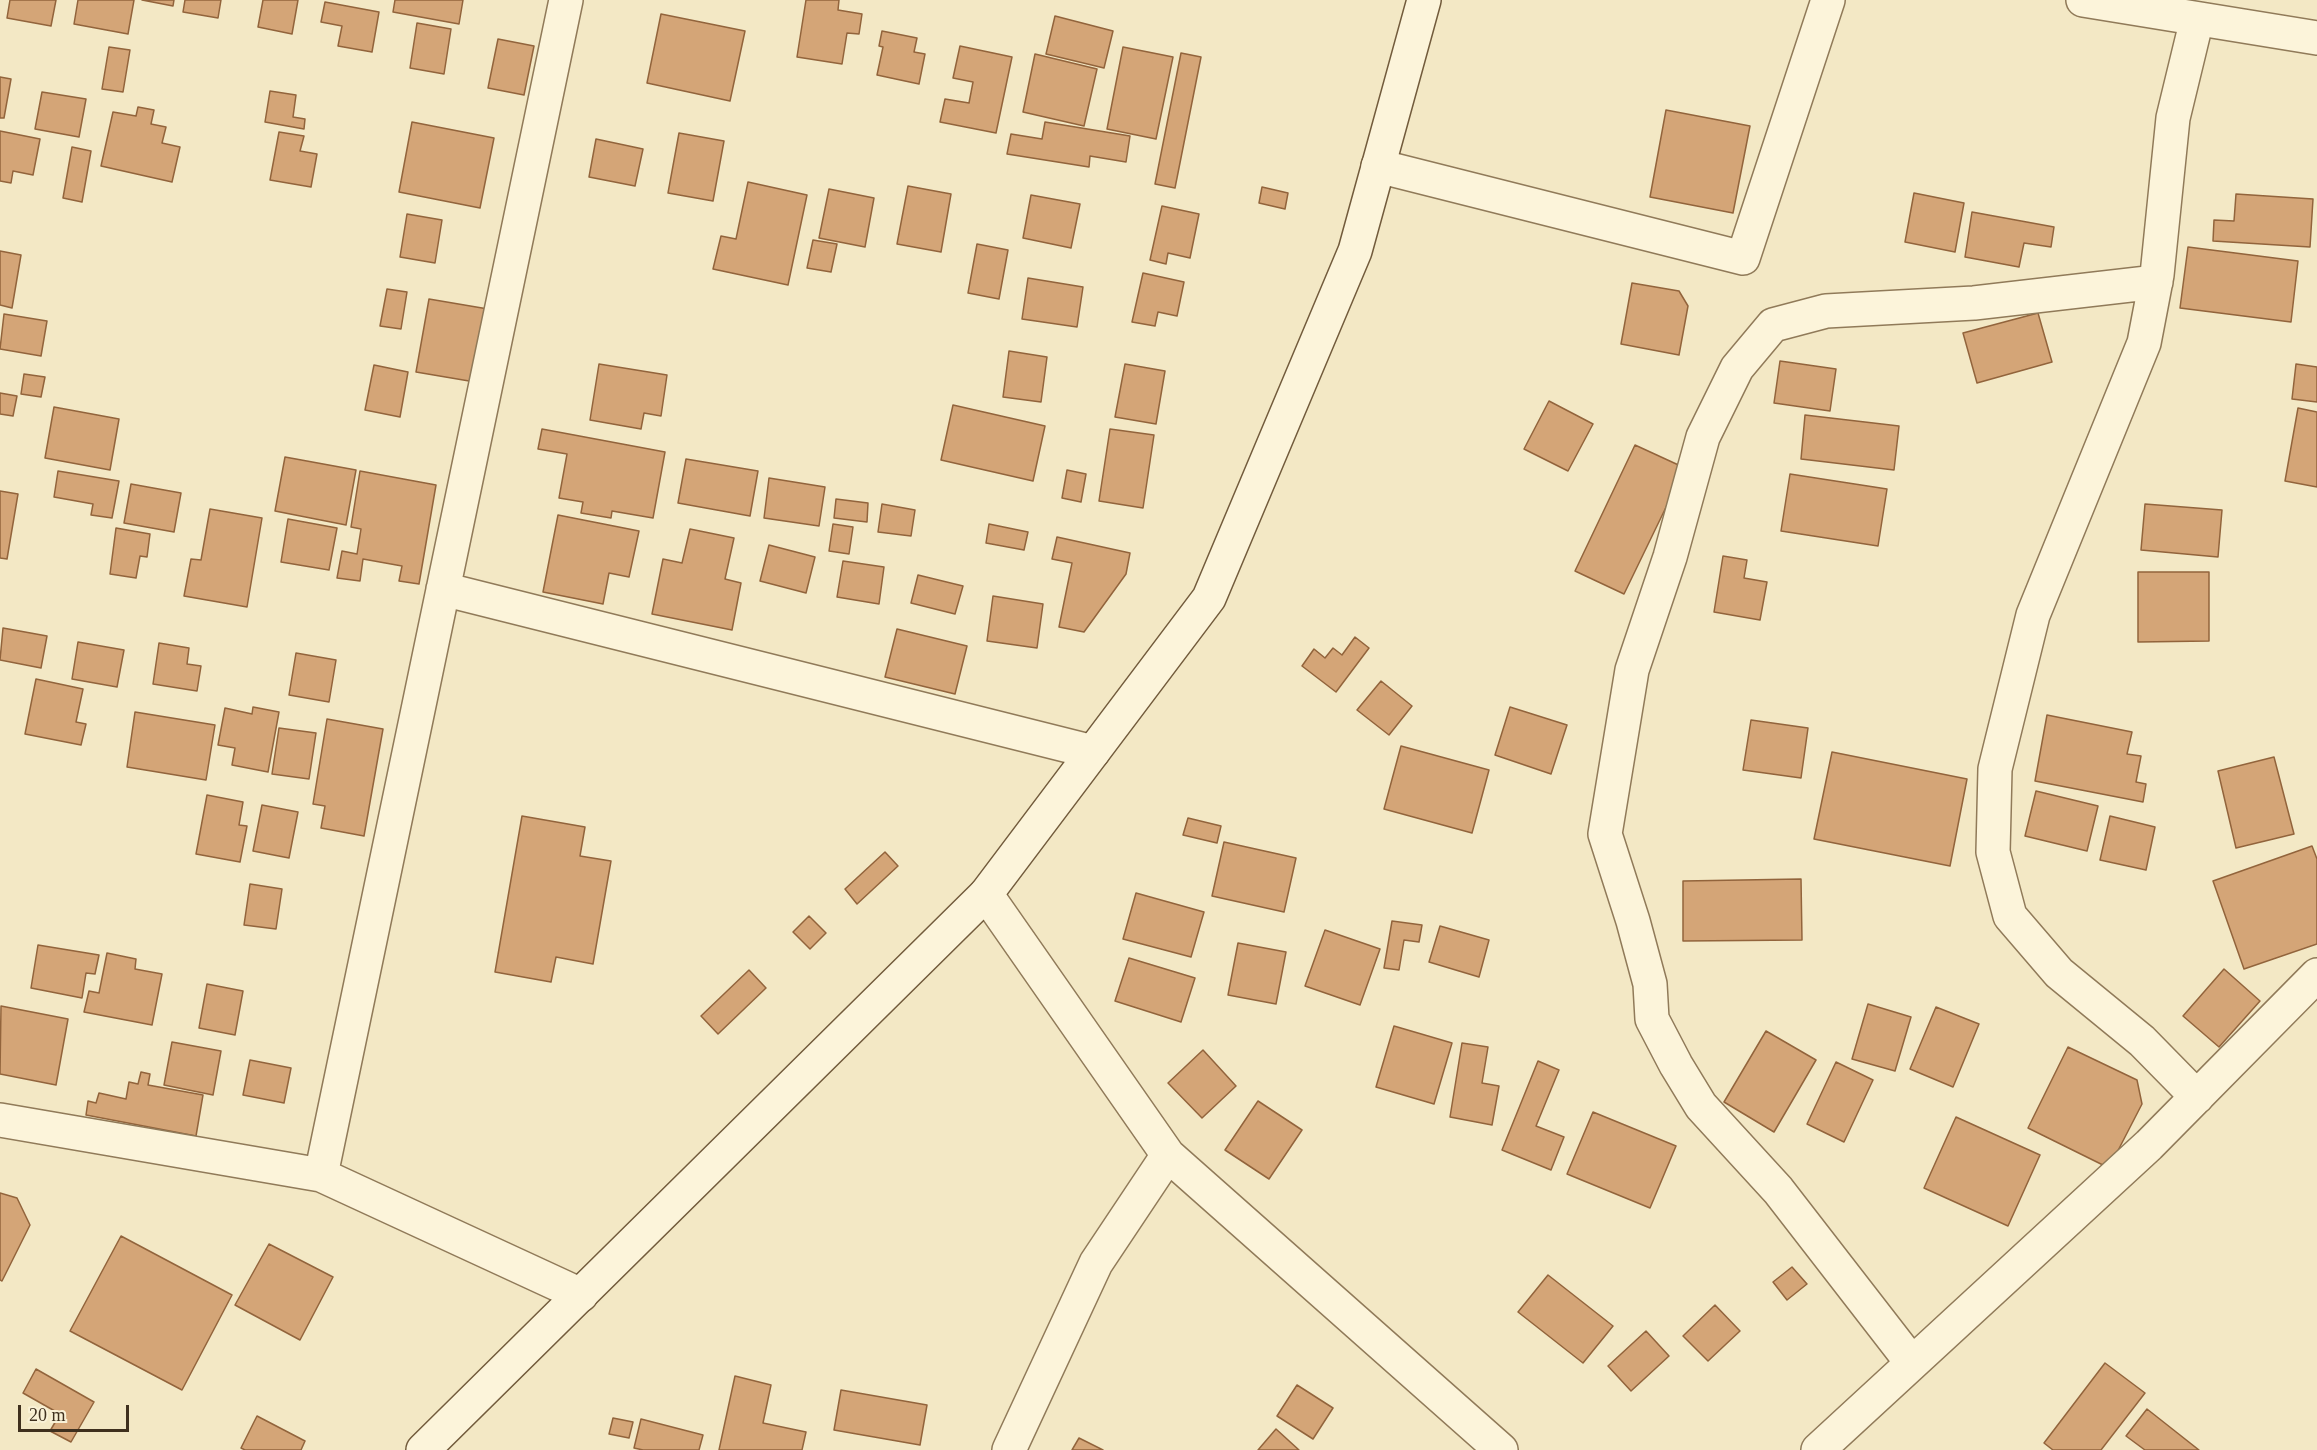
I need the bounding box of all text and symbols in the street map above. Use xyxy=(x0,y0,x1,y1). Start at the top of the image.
scale bar xyxy=(21,1393,132,1431)
text: 20 m xyxy=(29,1405,66,1425)

